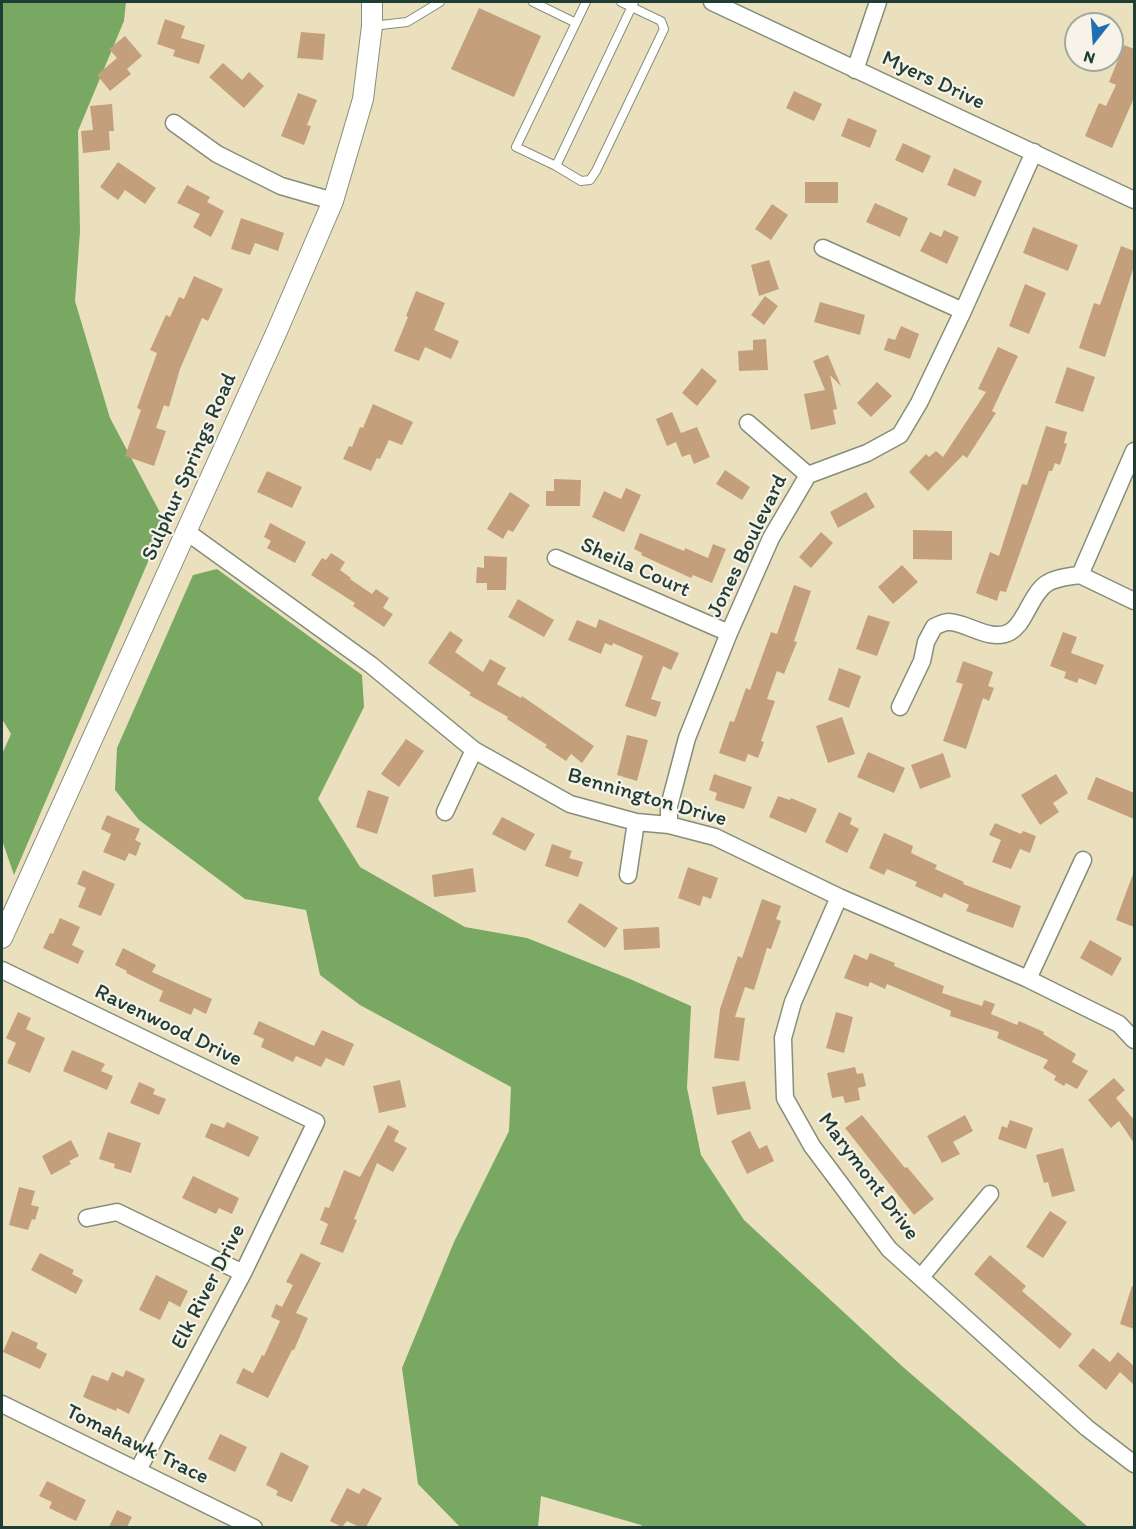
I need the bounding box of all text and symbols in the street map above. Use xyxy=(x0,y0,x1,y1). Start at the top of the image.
north arrow xyxy=(1064,12,1124,72)
street label: Myers Drive xyxy=(877,46,989,116)
text: N xyxy=(1081,47,1097,68)
street label: Sulphur Springs Road xyxy=(137,369,243,565)
street label: Jones Boulevard xyxy=(702,470,794,622)
street label: Sheila Court xyxy=(576,532,694,604)
street label: Bennington Drive xyxy=(564,763,730,833)
street label: Ravenwood Drive xyxy=(90,979,246,1073)
street label: Marymont Drive xyxy=(812,1108,924,1246)
street label: Elk River Drive xyxy=(166,1220,252,1354)
street label: Tomahawk Trace xyxy=(61,1399,213,1491)

